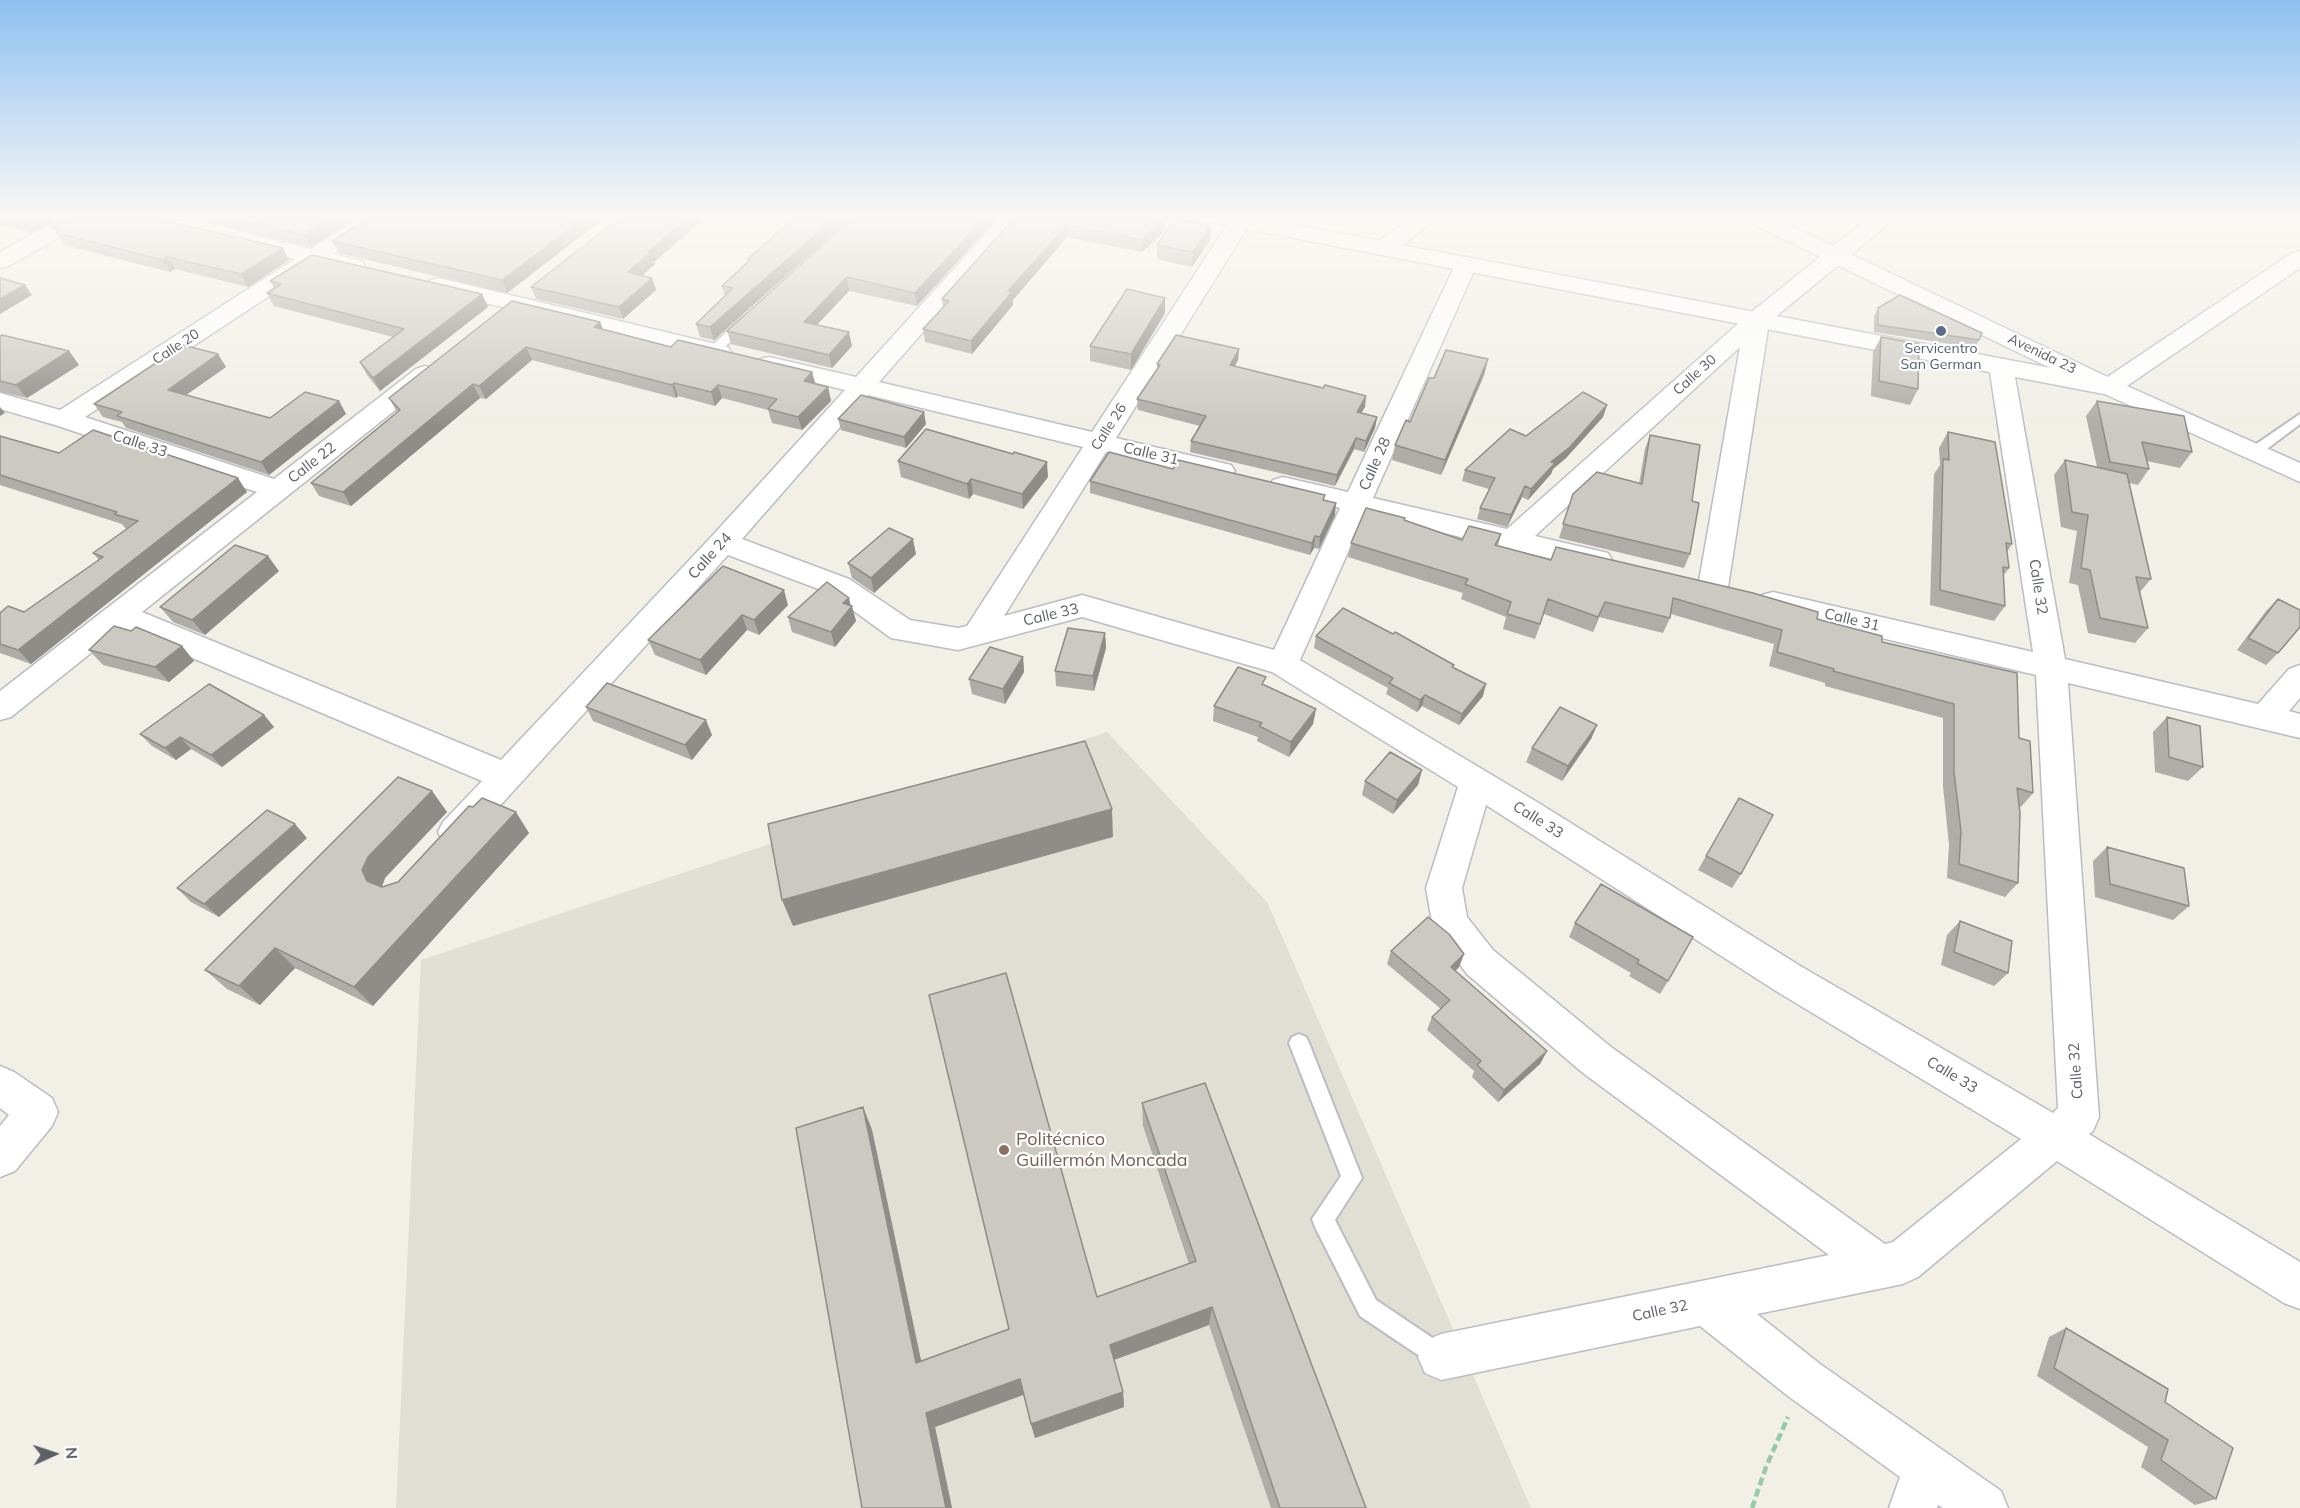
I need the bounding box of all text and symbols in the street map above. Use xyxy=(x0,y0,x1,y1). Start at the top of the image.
marker: Servicentro San German xyxy=(1934,324,1948,338)
street label: Calle 20 xyxy=(149,326,203,368)
street label: Avenida 23 xyxy=(2005,330,2079,378)
place label: Servicentro San German xyxy=(1901,341,1981,374)
street label: Calle 30 xyxy=(1670,351,1720,399)
street label: Calle 26 xyxy=(1088,400,1130,454)
street label: Calle 33 xyxy=(110,427,170,461)
street label: Calle 28 xyxy=(1355,435,1395,493)
street label: Calle 22 xyxy=(284,439,340,487)
street label: Calle 31 xyxy=(1122,439,1180,469)
street label: Calle 24 xyxy=(684,529,736,583)
street label: Calle 32 xyxy=(2025,558,2051,616)
street label: Calle 33 xyxy=(1022,600,1080,630)
street label: Calle 31 xyxy=(1823,605,1881,635)
street label: Calle 33 xyxy=(1509,797,1567,843)
street label: Calle 32 xyxy=(2065,1042,2087,1100)
street label: Calle 33 xyxy=(1923,1053,1981,1097)
place label: Politécnico Guillermón Moncada xyxy=(1016,1129,1188,1172)
marker: Politécnico Guillermón Moncada xyxy=(997,1143,1011,1157)
street label: Calle 32 xyxy=(1631,1296,1689,1326)
north arrow xyxy=(24,1424,84,1484)
text: N xyxy=(62,1446,82,1460)

